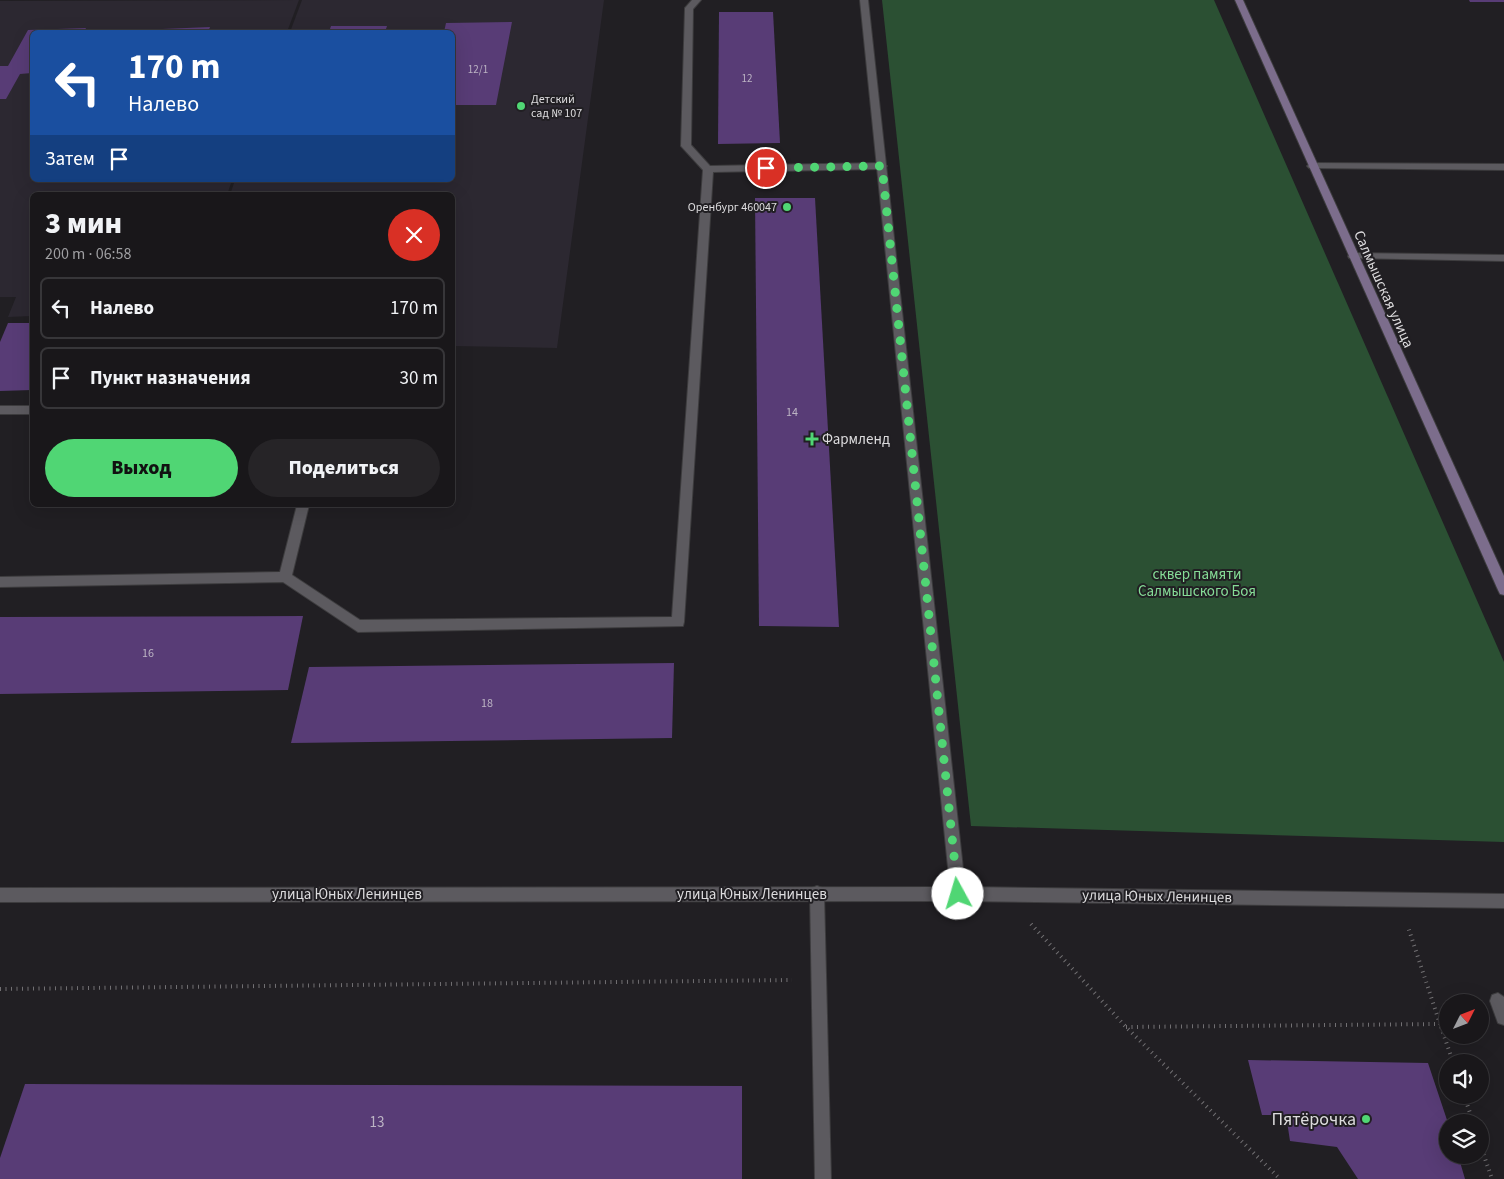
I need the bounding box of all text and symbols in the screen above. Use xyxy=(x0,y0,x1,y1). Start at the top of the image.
text: 170 m xyxy=(128,42,220,92)
icon: left xyxy=(45,50,110,115)
house number: 12/1 xyxy=(468,62,488,77)
house number: 12 xyxy=(742,71,752,86)
text: Налево xyxy=(128,88,199,120)
place label: Детский сад № 107 xyxy=(531,91,582,122)
marker: Детский сад № 107 xyxy=(515,100,527,112)
icon: arrive xyxy=(105,145,133,173)
text: Затем xyxy=(45,146,95,173)
pin xyxy=(745,147,787,189)
icon: arrive xyxy=(752,154,780,182)
place label: Оренбург 460047 xyxy=(688,199,777,216)
marker: Оренбург 460047 xyxy=(781,201,793,213)
text: 3 мин xyxy=(45,202,122,245)
button: close xyxy=(388,209,440,261)
street label: Салмышская улица xyxy=(1348,227,1419,351)
text: 200 m · 06:58 xyxy=(45,243,132,265)
icon: left xyxy=(47,294,75,322)
text: Налево xyxy=(90,295,154,322)
text: 170 m xyxy=(390,295,438,322)
icon: arrive xyxy=(47,364,75,392)
text: Пункт назначения xyxy=(90,365,251,392)
text: 30 m xyxy=(400,365,438,392)
house number: 14 xyxy=(786,404,798,421)
place label: Фармленд xyxy=(822,429,890,450)
marker: Фармленд xyxy=(806,433,818,445)
button: Выход xyxy=(45,439,238,497)
button: Поделиться xyxy=(248,439,440,497)
park label: сквер памяти Салмышского Боя xyxy=(1138,564,1256,602)
house number: 16 xyxy=(142,645,154,662)
house number: 18 xyxy=(481,695,493,712)
position arrow xyxy=(931,867,983,919)
street label: улица Юных Ленинцев xyxy=(272,884,422,905)
street label: улица Юных Ленинцев xyxy=(677,884,827,905)
street label: улица Юных Ленинцев xyxy=(1082,885,1232,908)
north arrow xyxy=(1439,994,1489,1044)
map controls xyxy=(1439,994,1489,1164)
button: sound xyxy=(1439,1054,1489,1104)
place label: Пятёрочка xyxy=(1271,1107,1356,1132)
house number: 13 xyxy=(370,1112,384,1133)
marker: Пятёрочка xyxy=(1360,1113,1372,1125)
button: layers xyxy=(1439,1114,1489,1164)

